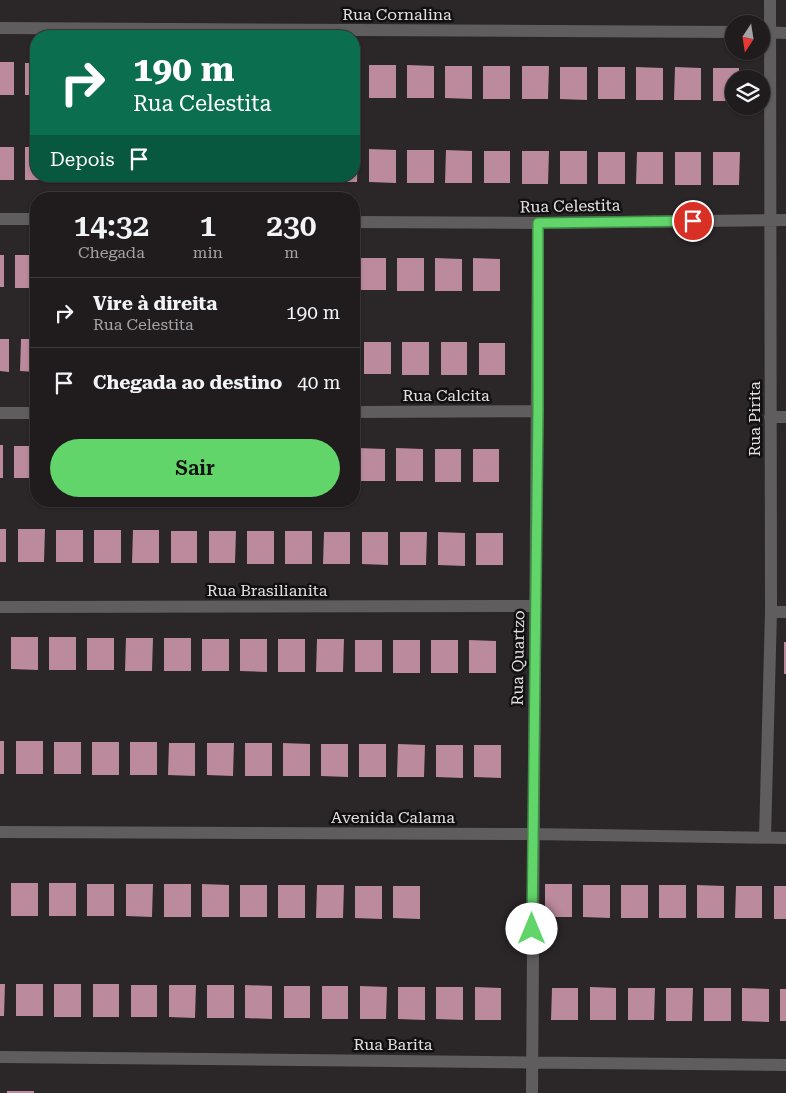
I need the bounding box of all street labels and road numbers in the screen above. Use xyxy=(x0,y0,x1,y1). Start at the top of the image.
street label: Rua Cornalina xyxy=(342,5,452,24)
street label: Rua Celestita xyxy=(520,196,621,216)
street label: Rua Pirita xyxy=(745,381,764,457)
street label: Rua Calcita xyxy=(402,386,490,405)
street label: Rua Brasilianita xyxy=(207,581,328,600)
street label: Rua Quartzo xyxy=(508,610,528,706)
street label: Avenida Calama xyxy=(331,808,455,827)
street label: Rua Barita xyxy=(353,1035,433,1054)

